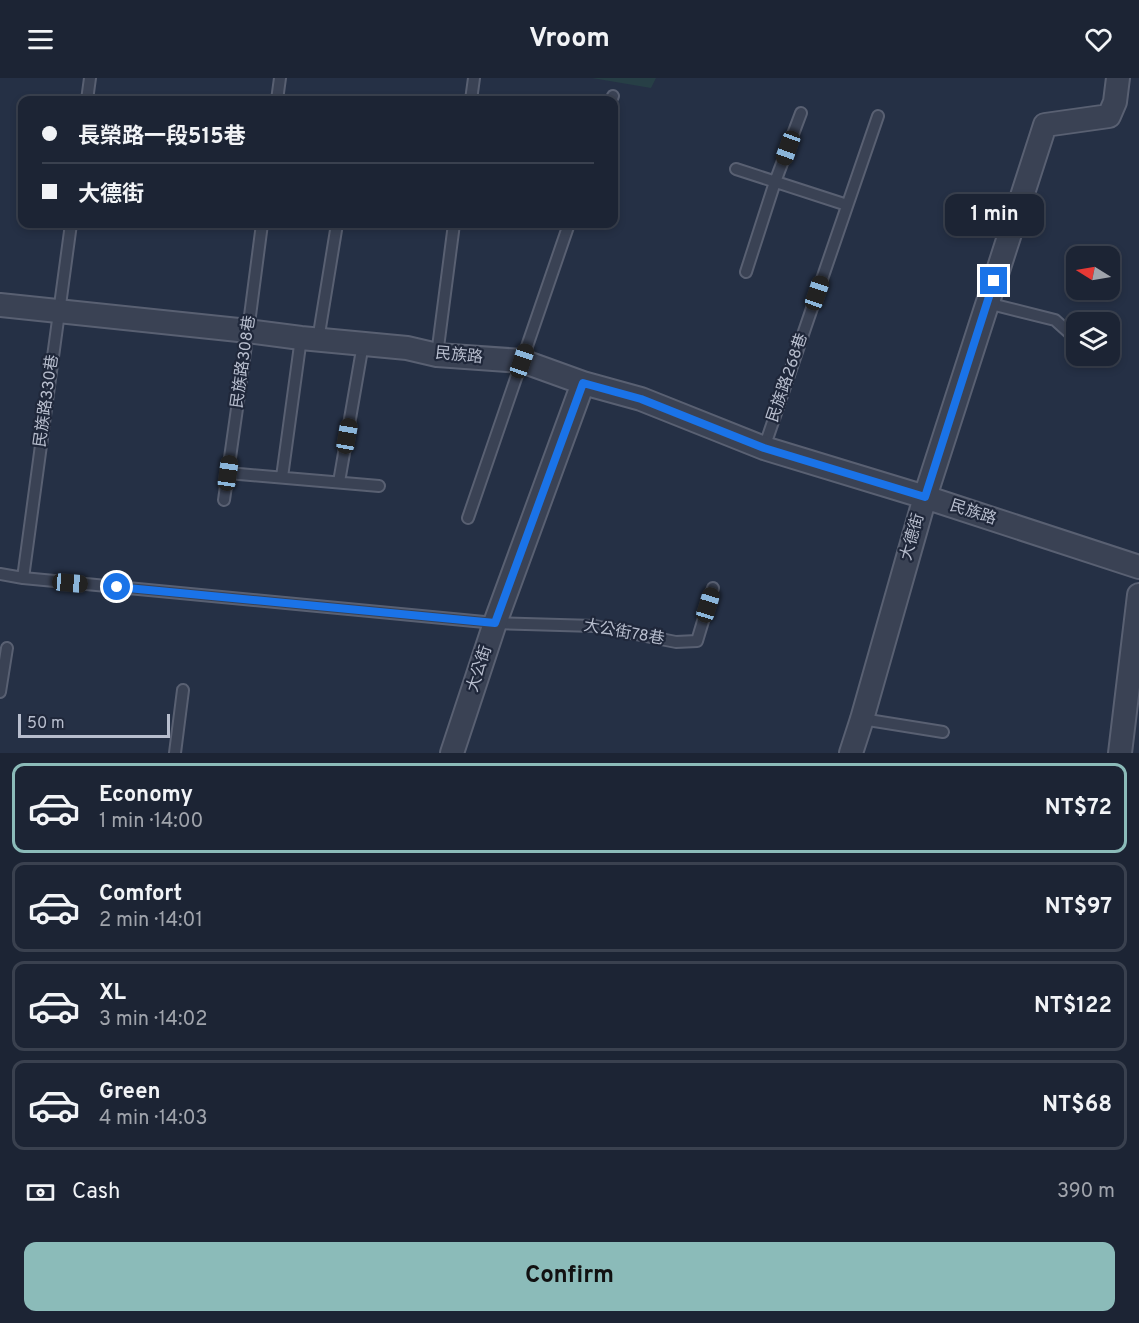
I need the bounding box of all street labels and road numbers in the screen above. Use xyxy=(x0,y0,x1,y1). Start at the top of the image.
street label: 民族路308巷 xyxy=(228,314,260,410)
street label: 民族路268巷 xyxy=(763,331,813,425)
street label: 民族路 xyxy=(434,344,484,368)
street label: 民族路330巷 xyxy=(31,353,63,449)
street label: 民族路 xyxy=(947,496,999,530)
street label: 大德街 xyxy=(897,511,929,563)
street label: 大公街78巷 xyxy=(582,616,666,650)
street label: 大公街 xyxy=(463,643,497,695)

